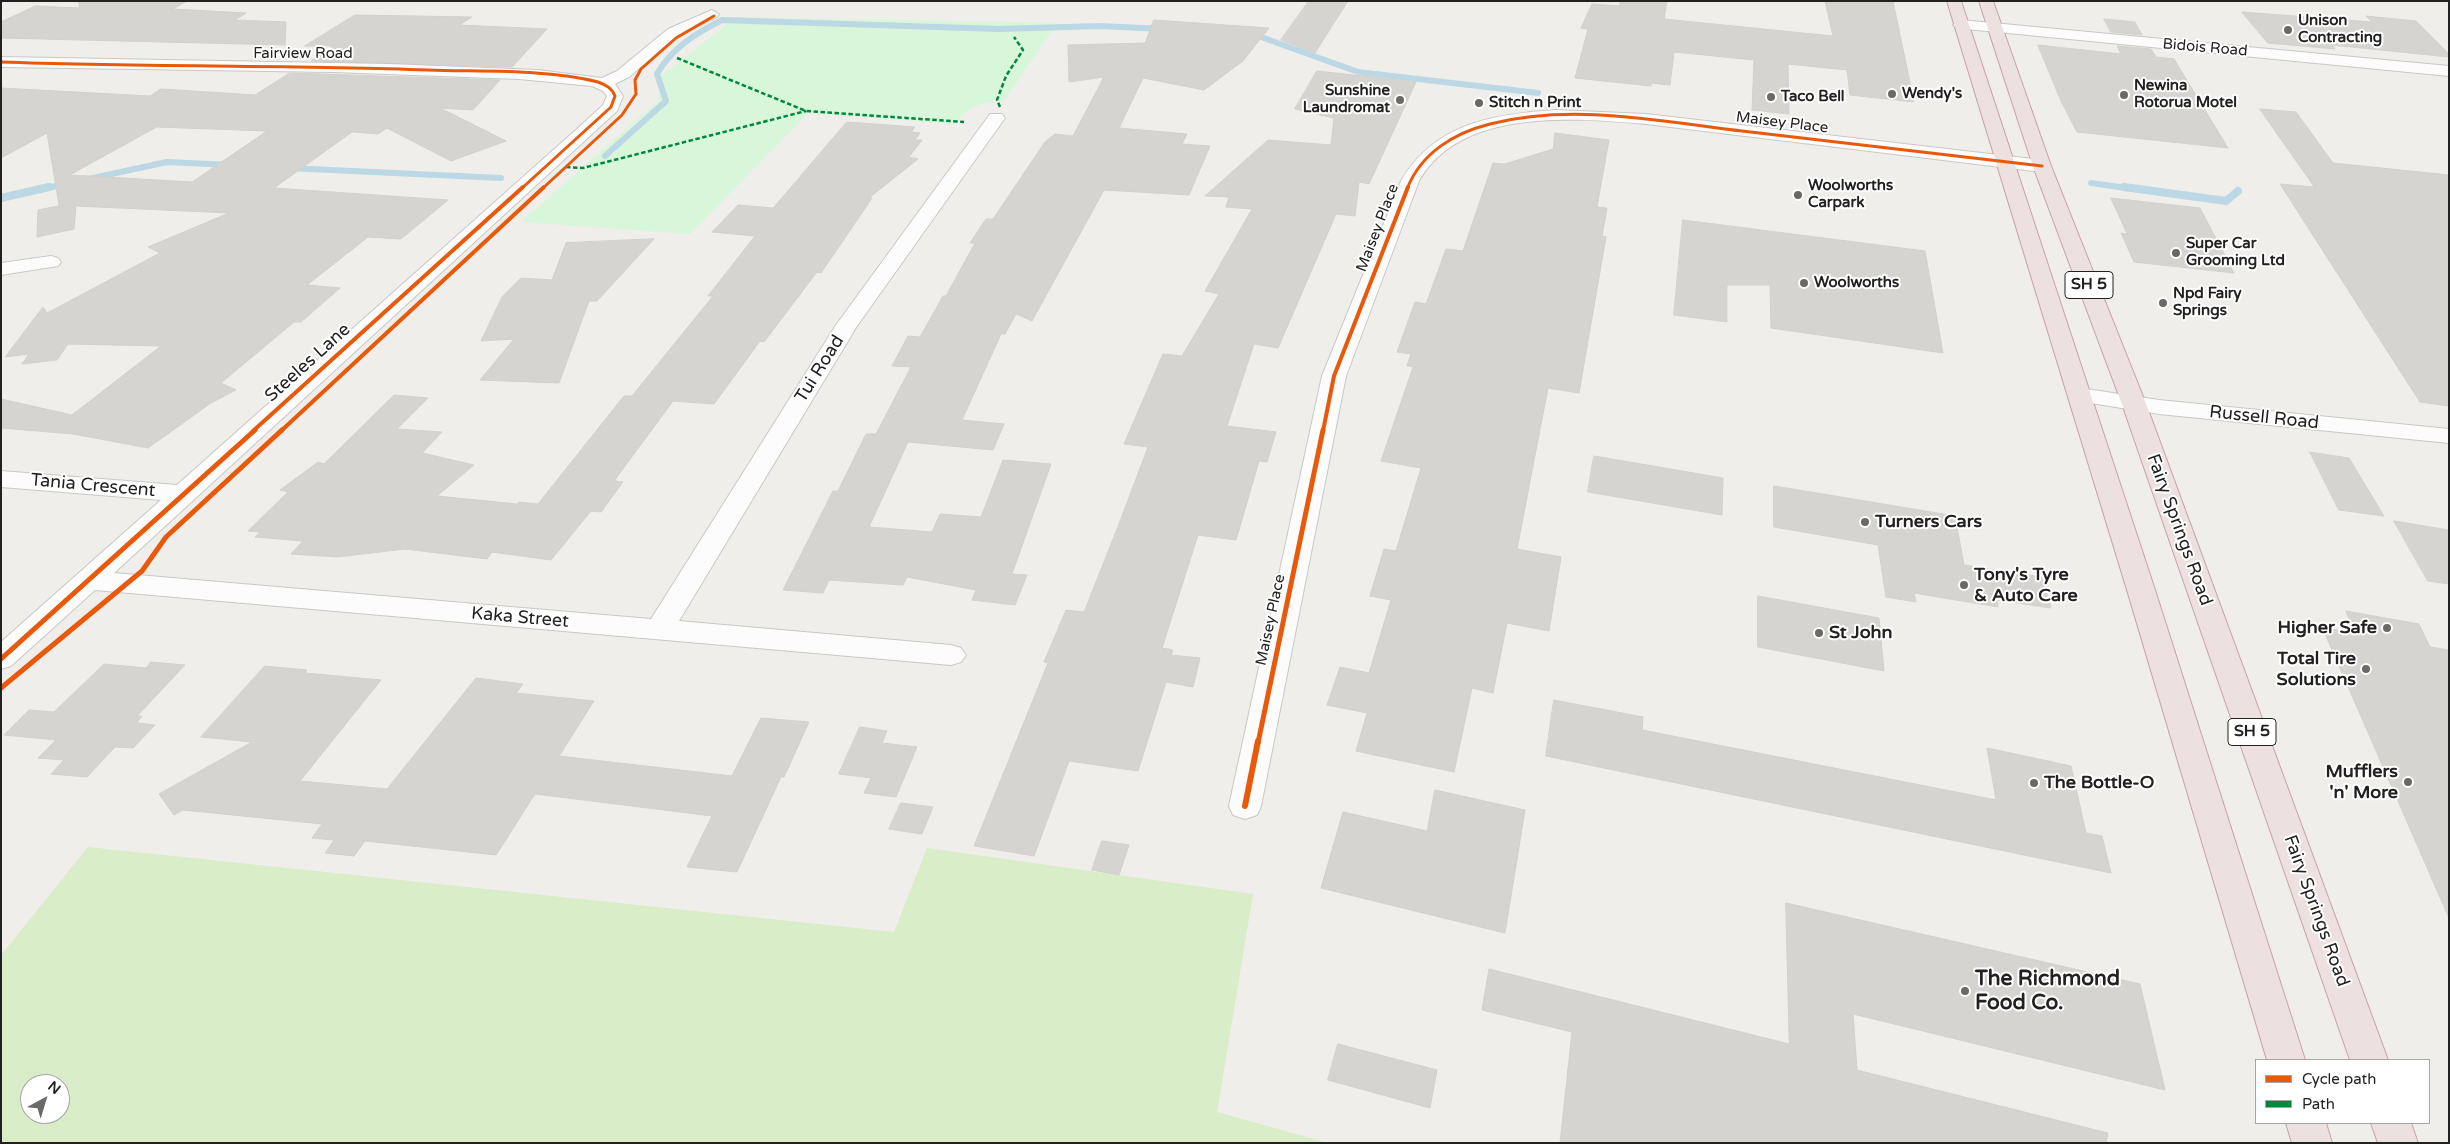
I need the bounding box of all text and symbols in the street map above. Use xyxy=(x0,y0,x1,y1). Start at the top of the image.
place label: Unison Contracting xyxy=(2298,12,2382,47)
marker: Unison Contracting xyxy=(2282,24,2294,36)
street label: Bidois Road xyxy=(2162,35,2248,61)
street label: Fairview Road xyxy=(253,45,353,63)
place label: Newina Rotorua Motel xyxy=(2134,77,2237,112)
place label: Sunshine Laundromat xyxy=(1303,82,1390,117)
place label: Wendy's xyxy=(1902,85,1962,103)
place label: Taco Bell xyxy=(1781,88,1845,106)
marker: Wendy's xyxy=(1886,88,1898,100)
marker: Newina Rotorua Motel xyxy=(2118,89,2130,101)
marker: Taco Bell xyxy=(1765,91,1777,103)
marker: Sunshine Laundromat xyxy=(1394,94,1406,106)
place label: Stitch n Print xyxy=(1489,94,1581,112)
marker: Stitch n Print xyxy=(1473,97,1485,109)
street label: Maisey Place xyxy=(1735,108,1829,138)
place label: Woolworths Carpark xyxy=(1808,177,1893,212)
street label: Maisey Place xyxy=(1353,181,1403,275)
marker: Woolworths Carpark xyxy=(1792,189,1804,201)
place label: Super Car Grooming Ltd xyxy=(2186,235,2285,270)
marker: Super Car Grooming Ltd xyxy=(2170,247,2182,259)
road number: SH 5 xyxy=(2065,272,2113,298)
place label: Woolworths xyxy=(1814,274,1899,292)
marker: Woolworths xyxy=(1798,277,1810,289)
place label: Npd Fairy Springs xyxy=(2173,285,2242,320)
marker: Npd Fairy Springs xyxy=(2157,297,2169,309)
street label: Steeles Lane xyxy=(261,319,355,407)
street label: Tui Road xyxy=(791,331,849,407)
street label: Russell Road xyxy=(2208,402,2320,434)
street label: Fairy Springs Road xyxy=(2141,451,2217,609)
street label: Tania Crescent xyxy=(30,470,156,502)
place label: Turners Cars xyxy=(1875,511,1982,533)
marker: Turners Cars xyxy=(1859,516,1871,528)
place label: Tony's Tyre & Auto Care xyxy=(1974,564,2078,606)
street label: Maisey Place xyxy=(1253,573,1289,667)
marker: Tony's Tyre & Auto Care xyxy=(1958,579,1970,591)
street label: Kaka Street xyxy=(470,603,570,633)
place label: Higher Safe xyxy=(2278,617,2377,639)
place label: St John xyxy=(1829,622,1893,644)
marker: Higher Safe xyxy=(2381,622,2393,634)
marker: St John xyxy=(1813,627,1825,639)
place label: Total Tire Solutions xyxy=(2277,648,2356,691)
marker: Total Tire Solutions xyxy=(2360,663,2372,675)
road number: SH 5 xyxy=(2228,719,2276,746)
place label: Mufflers 'n' More xyxy=(2326,761,2398,804)
place label: The Bottle-O xyxy=(2044,772,2154,794)
marker: Mufflers 'n' More xyxy=(2402,776,2414,788)
marker: The Bottle-O xyxy=(2028,777,2040,789)
street label: Fairy Springs Road xyxy=(2278,832,2354,990)
place label: The Richmond Food Co. xyxy=(1975,966,2120,1016)
marker: The Richmond Food Co. xyxy=(1959,985,1971,997)
legend xyxy=(2255,1059,2430,1124)
text: Cycle path xyxy=(2302,1070,2376,1088)
north arrow xyxy=(20,1074,70,1124)
text: N xyxy=(44,1078,64,1098)
text: Path xyxy=(2302,1095,2335,1113)

